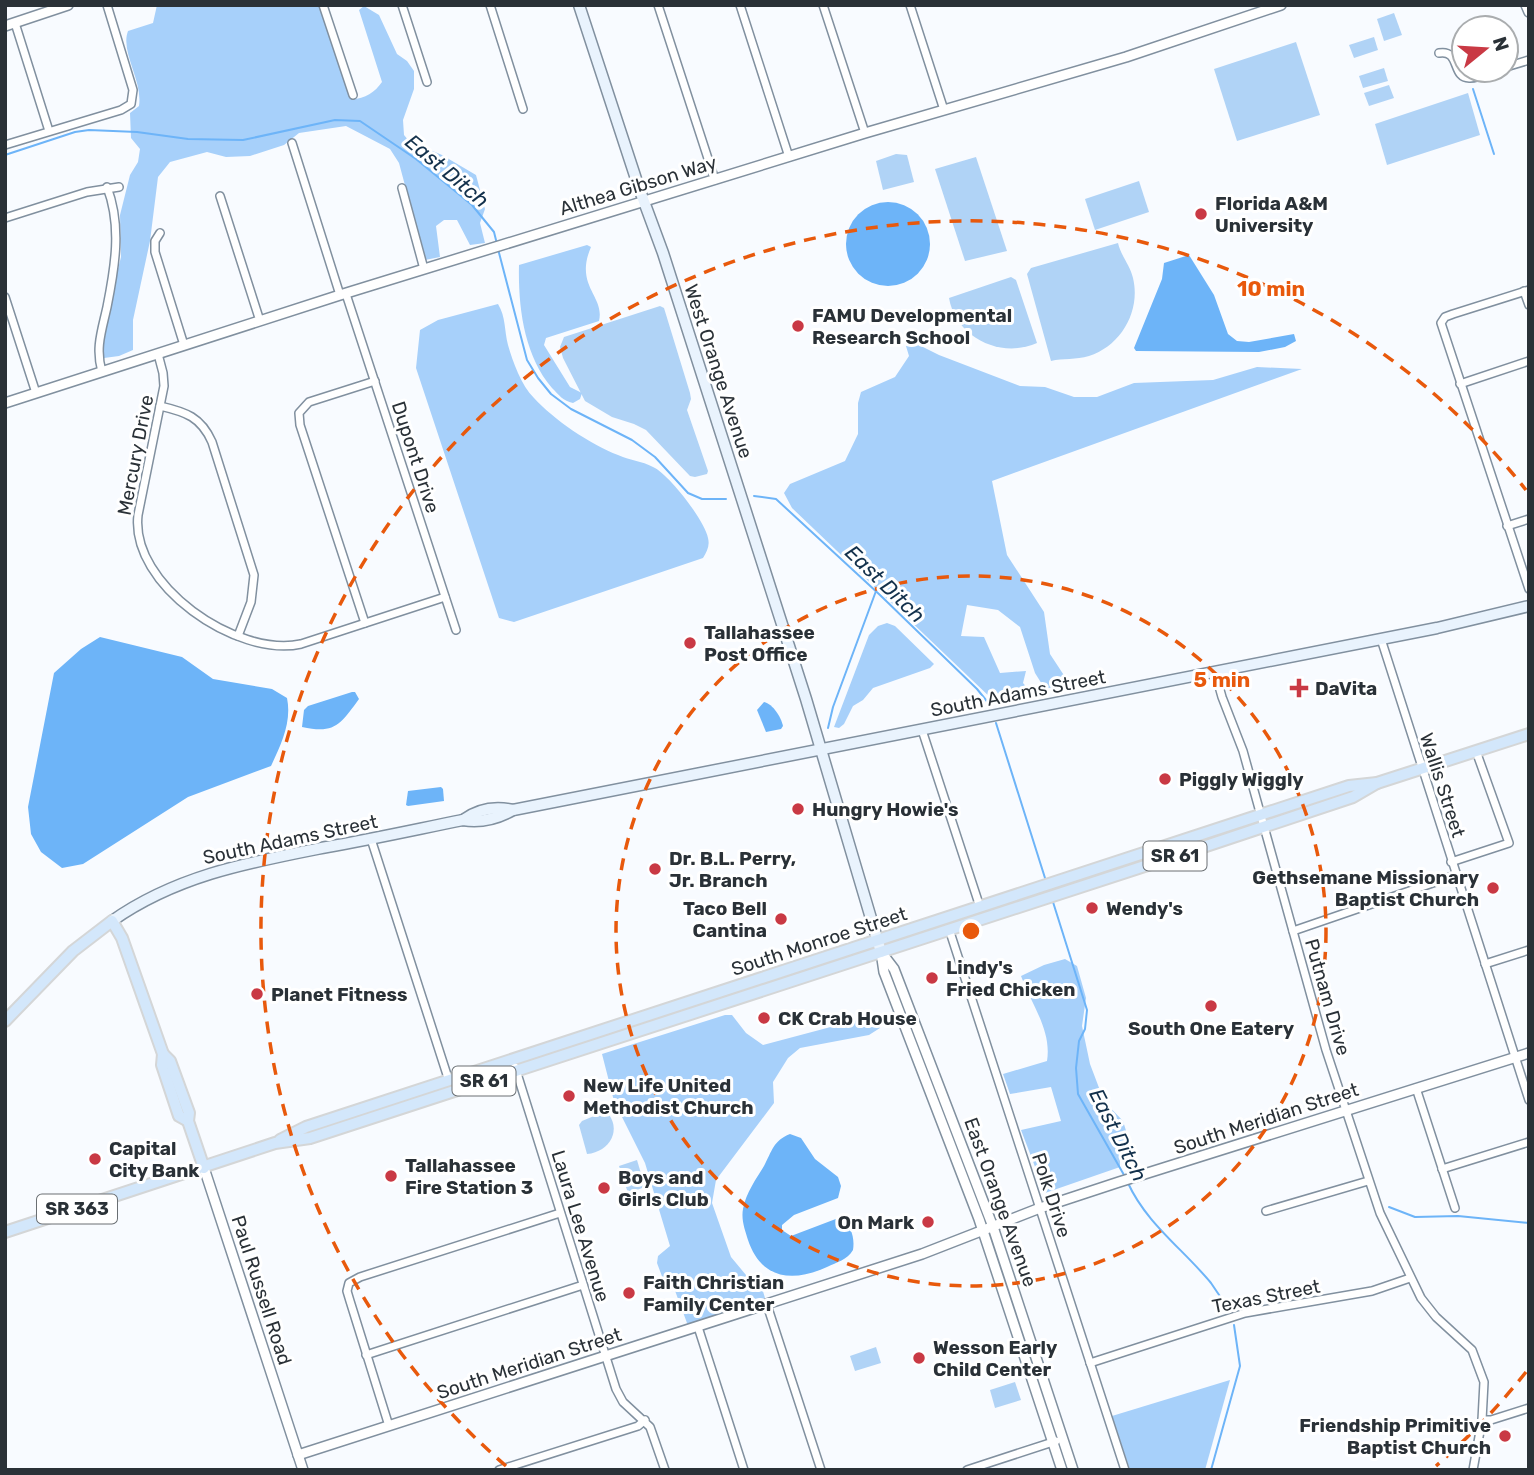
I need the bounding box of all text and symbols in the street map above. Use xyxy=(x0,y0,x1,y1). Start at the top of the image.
north arrow xyxy=(1450,14,1520,84)
text: N xyxy=(1488,34,1514,54)
water label: East Ditch xyxy=(401,129,494,213)
street label: Althea Gibson Way xyxy=(557,151,719,220)
place label: Florida A&M University xyxy=(1215,192,1328,237)
marker: Florida A&M University xyxy=(1193,206,1209,222)
text: 10 min xyxy=(1237,276,1305,301)
street label: West Orange Avenue xyxy=(679,281,758,461)
place label: FAMU Developmental Research School xyxy=(812,304,1012,349)
marker: FAMU Developmental Research School xyxy=(790,318,806,334)
street label: Mercury Drive xyxy=(113,393,158,517)
street label: Dupont Drive xyxy=(387,398,444,516)
water label: East Ditch xyxy=(840,540,930,628)
place label: Tallahassee Post Office xyxy=(704,621,815,666)
marker: Tallahassee Post Office xyxy=(682,635,698,651)
street label: South Adams Street xyxy=(929,665,1108,722)
text: 5 min xyxy=(1194,667,1250,692)
place label: DaVita xyxy=(1315,677,1377,700)
marker: DaVita xyxy=(1289,678,1309,698)
street label: Wallis Street xyxy=(1415,730,1470,841)
place label: Piggly Wiggly xyxy=(1179,768,1304,791)
marker: Piggly Wiggly xyxy=(1157,771,1173,787)
place label: Hungry Howie's xyxy=(812,798,959,821)
marker: Hungry Howie's xyxy=(790,801,806,817)
street label: South Adams Street xyxy=(201,810,380,869)
road number: SR 61 xyxy=(1144,842,1206,870)
place label: Dr. B.L. Perry, Jr. Branch xyxy=(669,847,796,892)
marker: Dr. B.L. Perry, Jr. Branch xyxy=(647,861,663,877)
place label: Gethsemane Missionary Baptist Church xyxy=(1252,866,1480,911)
marker: Gethsemane Missionary Baptist Church xyxy=(1485,880,1501,896)
place label: Taco Bell Cantina xyxy=(683,897,767,942)
place label: Wendy's xyxy=(1106,897,1183,920)
marker: Wendy's xyxy=(1084,900,1100,916)
street label: South Monroe Street xyxy=(728,902,910,981)
marker: Taco Bell Cantina xyxy=(773,911,789,927)
centre of rings xyxy=(959,919,983,943)
street label: Putnam Drive xyxy=(1300,936,1355,1058)
place label: Lindy's Fried Chicken xyxy=(946,956,1075,1001)
marker: Lindy's Fried Chicken xyxy=(924,970,940,986)
place label: Planet Fitness xyxy=(271,983,407,1006)
marker: Planet Fitness xyxy=(249,986,265,1002)
marker: South One Eatery xyxy=(1203,998,1219,1014)
place label: CK Crab House xyxy=(778,1007,917,1030)
marker: CK Crab House xyxy=(756,1010,772,1026)
place label: South One Eatery xyxy=(1128,1017,1295,1040)
road number: SR 61 xyxy=(452,1066,516,1096)
place label: New Life United Methodist Church xyxy=(583,1074,754,1119)
street label: South Meridian Street xyxy=(1171,1078,1362,1159)
water label: East Ditch xyxy=(1084,1084,1153,1185)
marker: New Life United Methodist Church xyxy=(561,1088,577,1104)
street label: East Orange Avenue xyxy=(959,1114,1042,1290)
place label: Capital City Bank xyxy=(109,1137,199,1182)
street label: Laura Lee Avenue xyxy=(547,1148,615,1305)
street label: Polk Drive xyxy=(1027,1150,1076,1240)
marker: Capital City Bank xyxy=(87,1151,103,1167)
place label: Tallahassee Fire Station 3 xyxy=(405,1154,533,1199)
place label: Boys and Girls Club xyxy=(618,1166,709,1211)
marker: Tallahassee Fire Station 3 xyxy=(383,1168,399,1184)
marker: Boys and Girls Club xyxy=(596,1180,612,1196)
road number: SR 363 xyxy=(37,1194,117,1224)
place label: On Mark xyxy=(838,1211,914,1234)
street label: Paul Russell Road xyxy=(226,1212,297,1368)
marker: On Mark xyxy=(920,1214,936,1230)
place label: Faith Christian Family Center xyxy=(643,1271,784,1316)
street label: Texas Street xyxy=(1210,1275,1323,1318)
marker: Faith Christian Family Center xyxy=(621,1285,637,1301)
street label: South Meridian Street xyxy=(434,1323,625,1404)
place label: Wesson Early Child Center xyxy=(933,1336,1058,1381)
marker: Wesson Early Child Center xyxy=(911,1350,927,1366)
place label: Friendship Primitive Baptist Church xyxy=(1299,1414,1491,1459)
marker: Friendship Primitive Baptist Church xyxy=(1497,1428,1513,1444)

